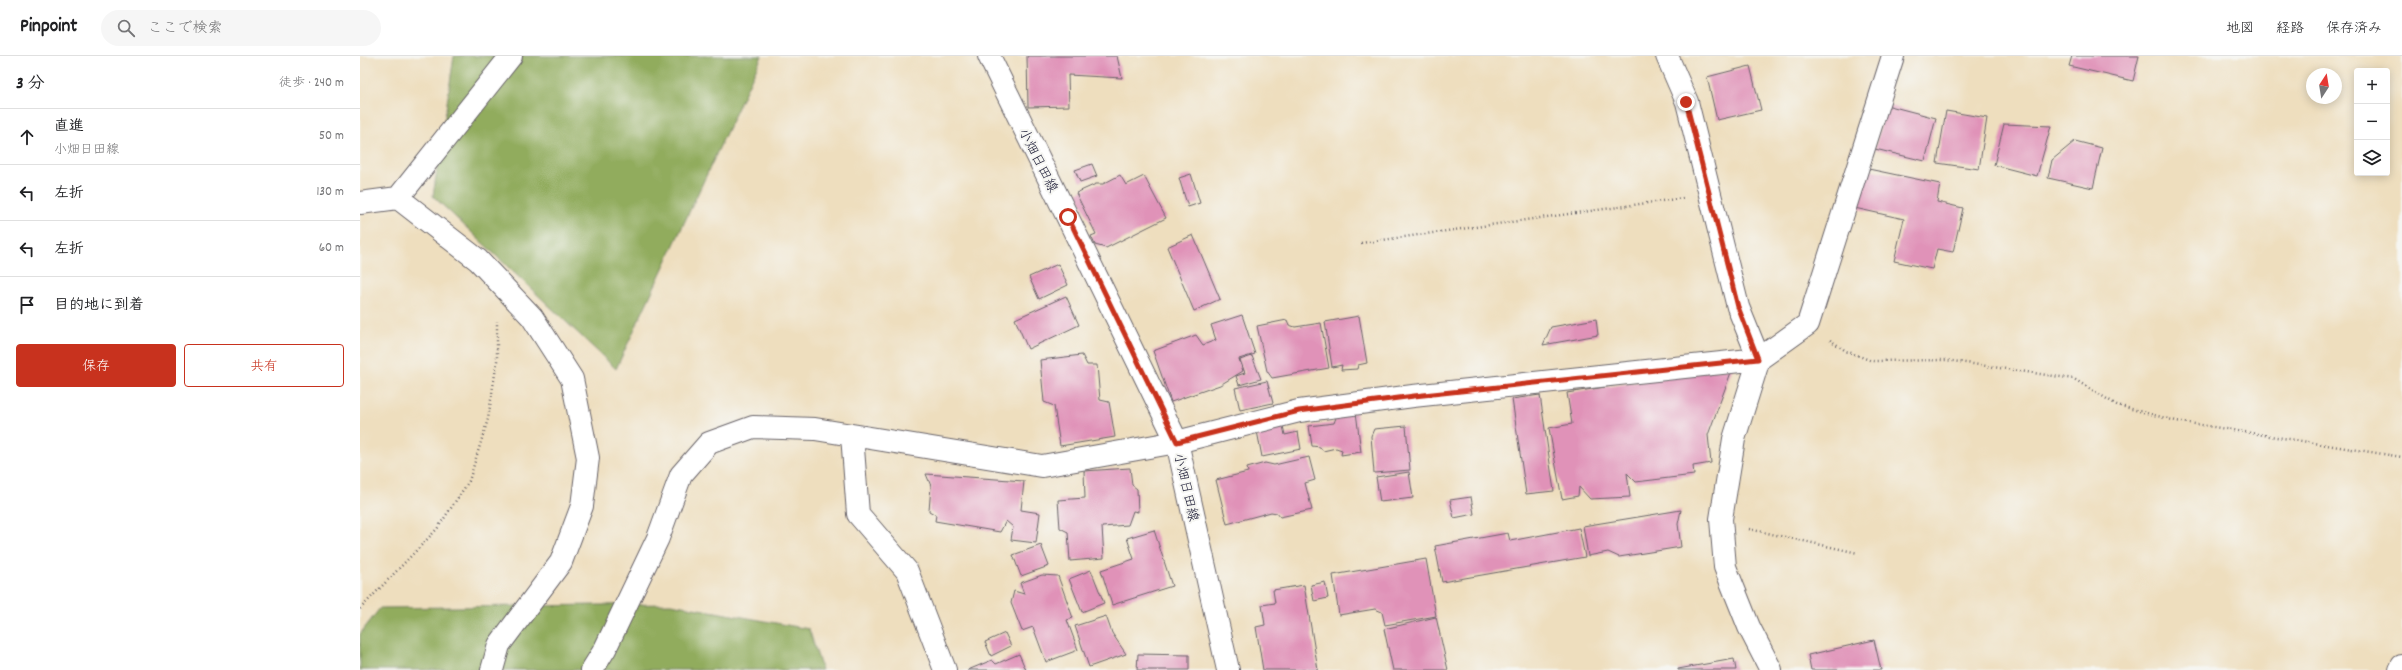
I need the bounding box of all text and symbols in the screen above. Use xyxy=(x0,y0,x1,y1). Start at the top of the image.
search box xyxy=(101,10,381,46)
text: Pinpoint xyxy=(20,14,77,41)
icon: search xyxy=(115,17,137,39)
text: ここで検索 xyxy=(147,18,222,40)
text: 地図 xyxy=(2226,19,2254,39)
text: 経路 xyxy=(2276,19,2304,39)
text: 保存済み xyxy=(2326,19,2382,39)
north arrow xyxy=(2306,68,2342,104)
map controls xyxy=(2354,68,2390,176)
button: + xyxy=(2354,68,2390,104)
text: 3 分 xyxy=(16,73,44,97)
text: 徒歩 · 240 m xyxy=(279,74,344,93)
route end xyxy=(1677,93,1695,111)
button: − xyxy=(2354,104,2390,140)
text: 直進 xyxy=(54,116,84,138)
street label: 小畑日田線 xyxy=(1012,125,1062,197)
icon: ahead xyxy=(16,126,38,148)
text: 50 m xyxy=(319,127,344,146)
button: layers xyxy=(2354,140,2390,176)
text: 小畑日田線 xyxy=(54,141,119,160)
icon: left xyxy=(16,182,38,204)
text: 左折 xyxy=(54,183,84,205)
text: 130 m xyxy=(316,183,344,202)
route start xyxy=(1059,208,1077,226)
icon: left xyxy=(16,238,38,260)
text: 左折 xyxy=(54,239,84,261)
text: 60 m xyxy=(319,239,344,258)
icon: arrive xyxy=(16,294,38,316)
text: 目的地に到着 xyxy=(54,295,144,317)
button: 保存 xyxy=(16,344,176,387)
button: 共有 xyxy=(184,344,344,387)
street label: 小畑日田線 xyxy=(1167,451,1203,524)

